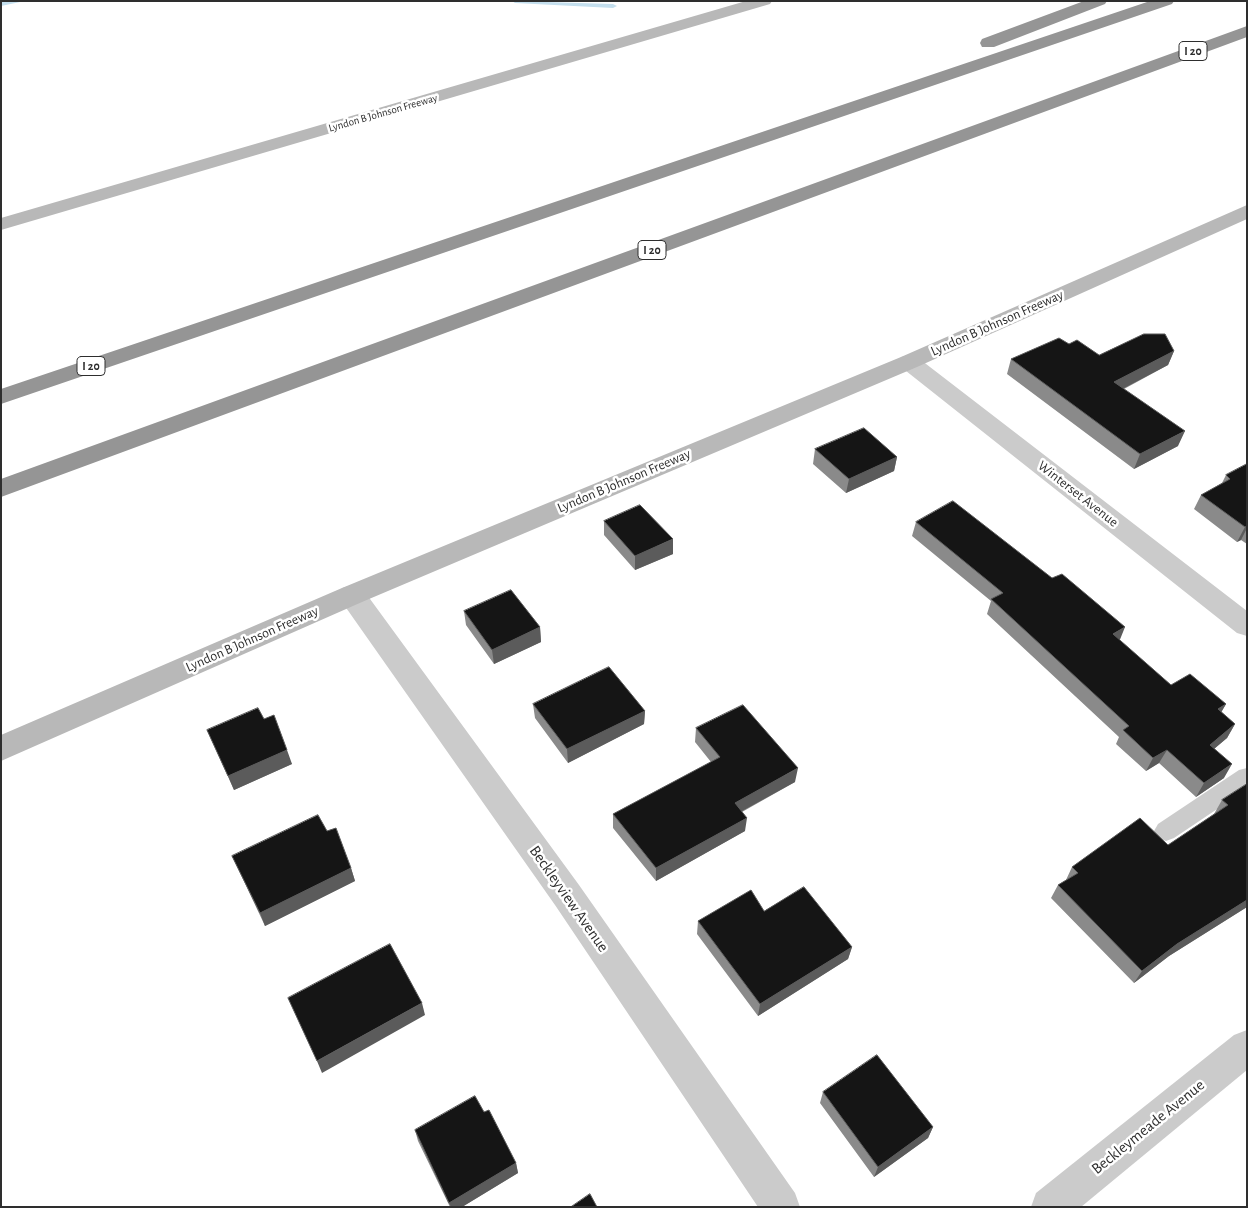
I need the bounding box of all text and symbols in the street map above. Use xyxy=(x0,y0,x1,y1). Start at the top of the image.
road number: I 20 xyxy=(1179,41,1207,60)
street label: Lyndon B Johnson Freeway xyxy=(327,91,439,135)
road number: I 20 xyxy=(638,240,666,260)
street label: Lyndon B Johnson Freeway xyxy=(928,286,1066,360)
road number: I 20 xyxy=(77,356,105,376)
street label: Lyndon B Johnson Freeway xyxy=(555,445,693,517)
street label: Winterset Avenue xyxy=(1034,457,1122,531)
street label: Lyndon B Johnson Freeway xyxy=(183,602,321,676)
street label: Beckleyview Avenue xyxy=(525,842,613,956)
street label: Beckleymeade Avenue xyxy=(1088,1076,1208,1178)

